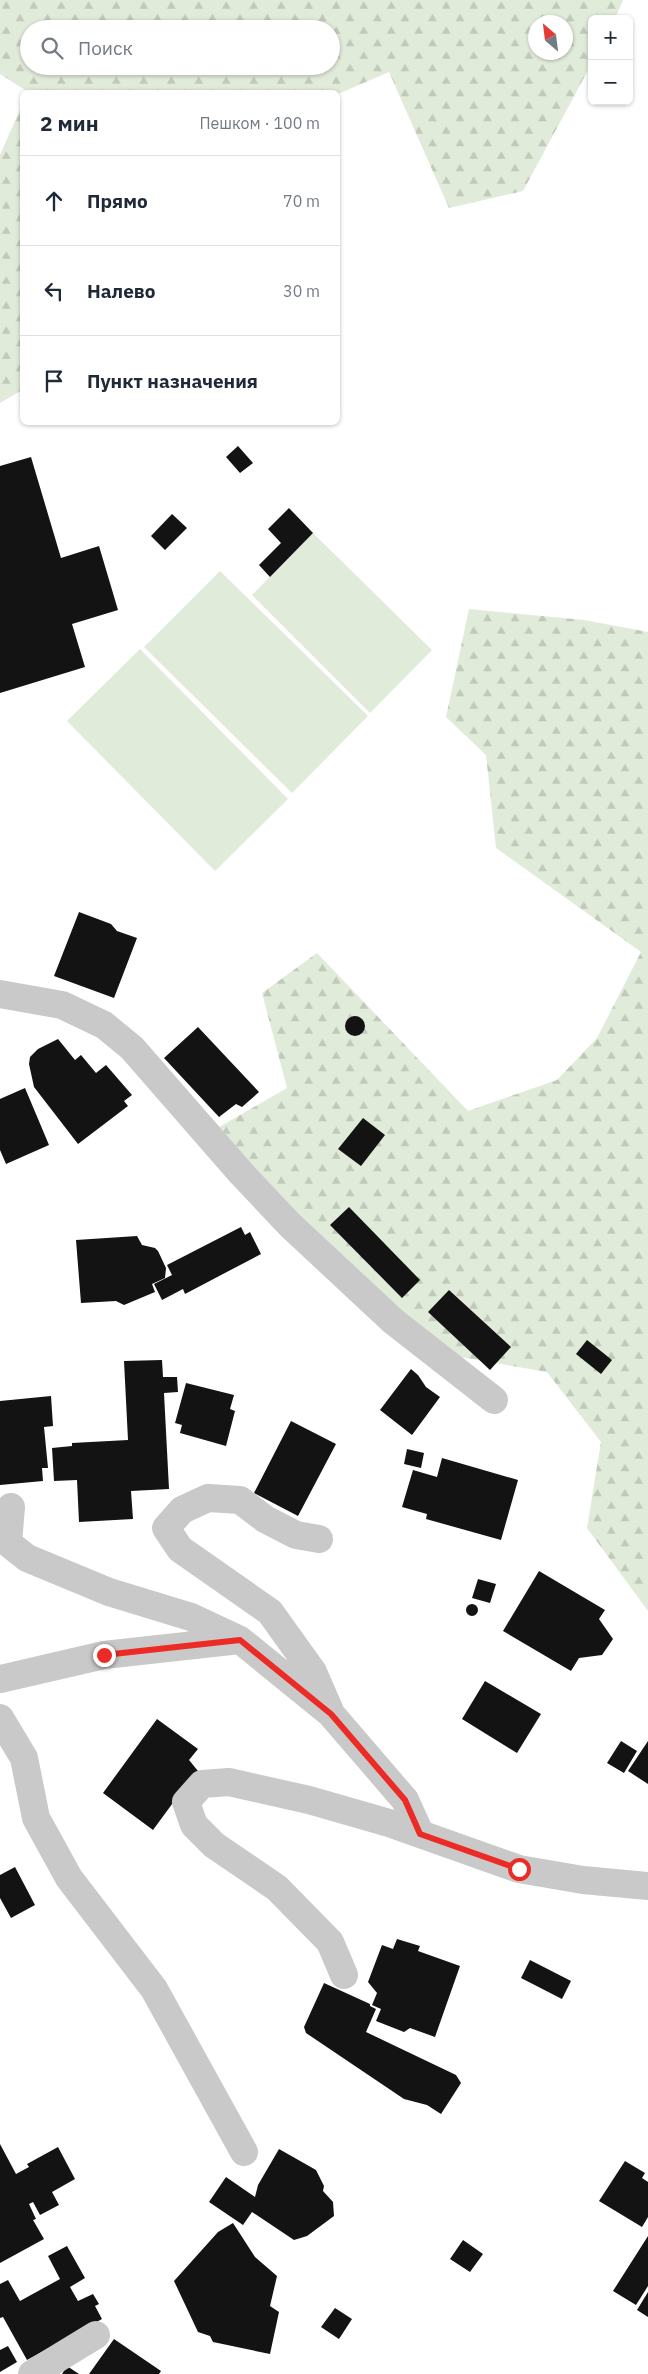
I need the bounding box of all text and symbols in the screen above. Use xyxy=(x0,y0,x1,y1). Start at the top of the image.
north arrow xyxy=(528,15,573,60)
map controls xyxy=(588,15,633,105)
button: + xyxy=(588,15,633,60)
search box xyxy=(20,20,340,75)
icon: search xyxy=(38,34,66,62)
text: Поиск xyxy=(78,36,133,60)
button: − xyxy=(588,60,633,105)
text: 2 мин xyxy=(40,109,99,137)
text: Пешком · 100 m xyxy=(199,113,320,133)
icon: ahead xyxy=(40,187,68,215)
text: Прямо xyxy=(87,189,148,213)
text: 70 m xyxy=(283,191,320,211)
icon: left xyxy=(40,277,68,305)
text: Налево xyxy=(87,279,156,303)
text: 30 m xyxy=(283,281,320,301)
icon: arrive xyxy=(40,367,68,395)
text: Пункт назначения xyxy=(87,369,258,393)
route end xyxy=(93,1644,116,1667)
route start xyxy=(508,1858,531,1881)

